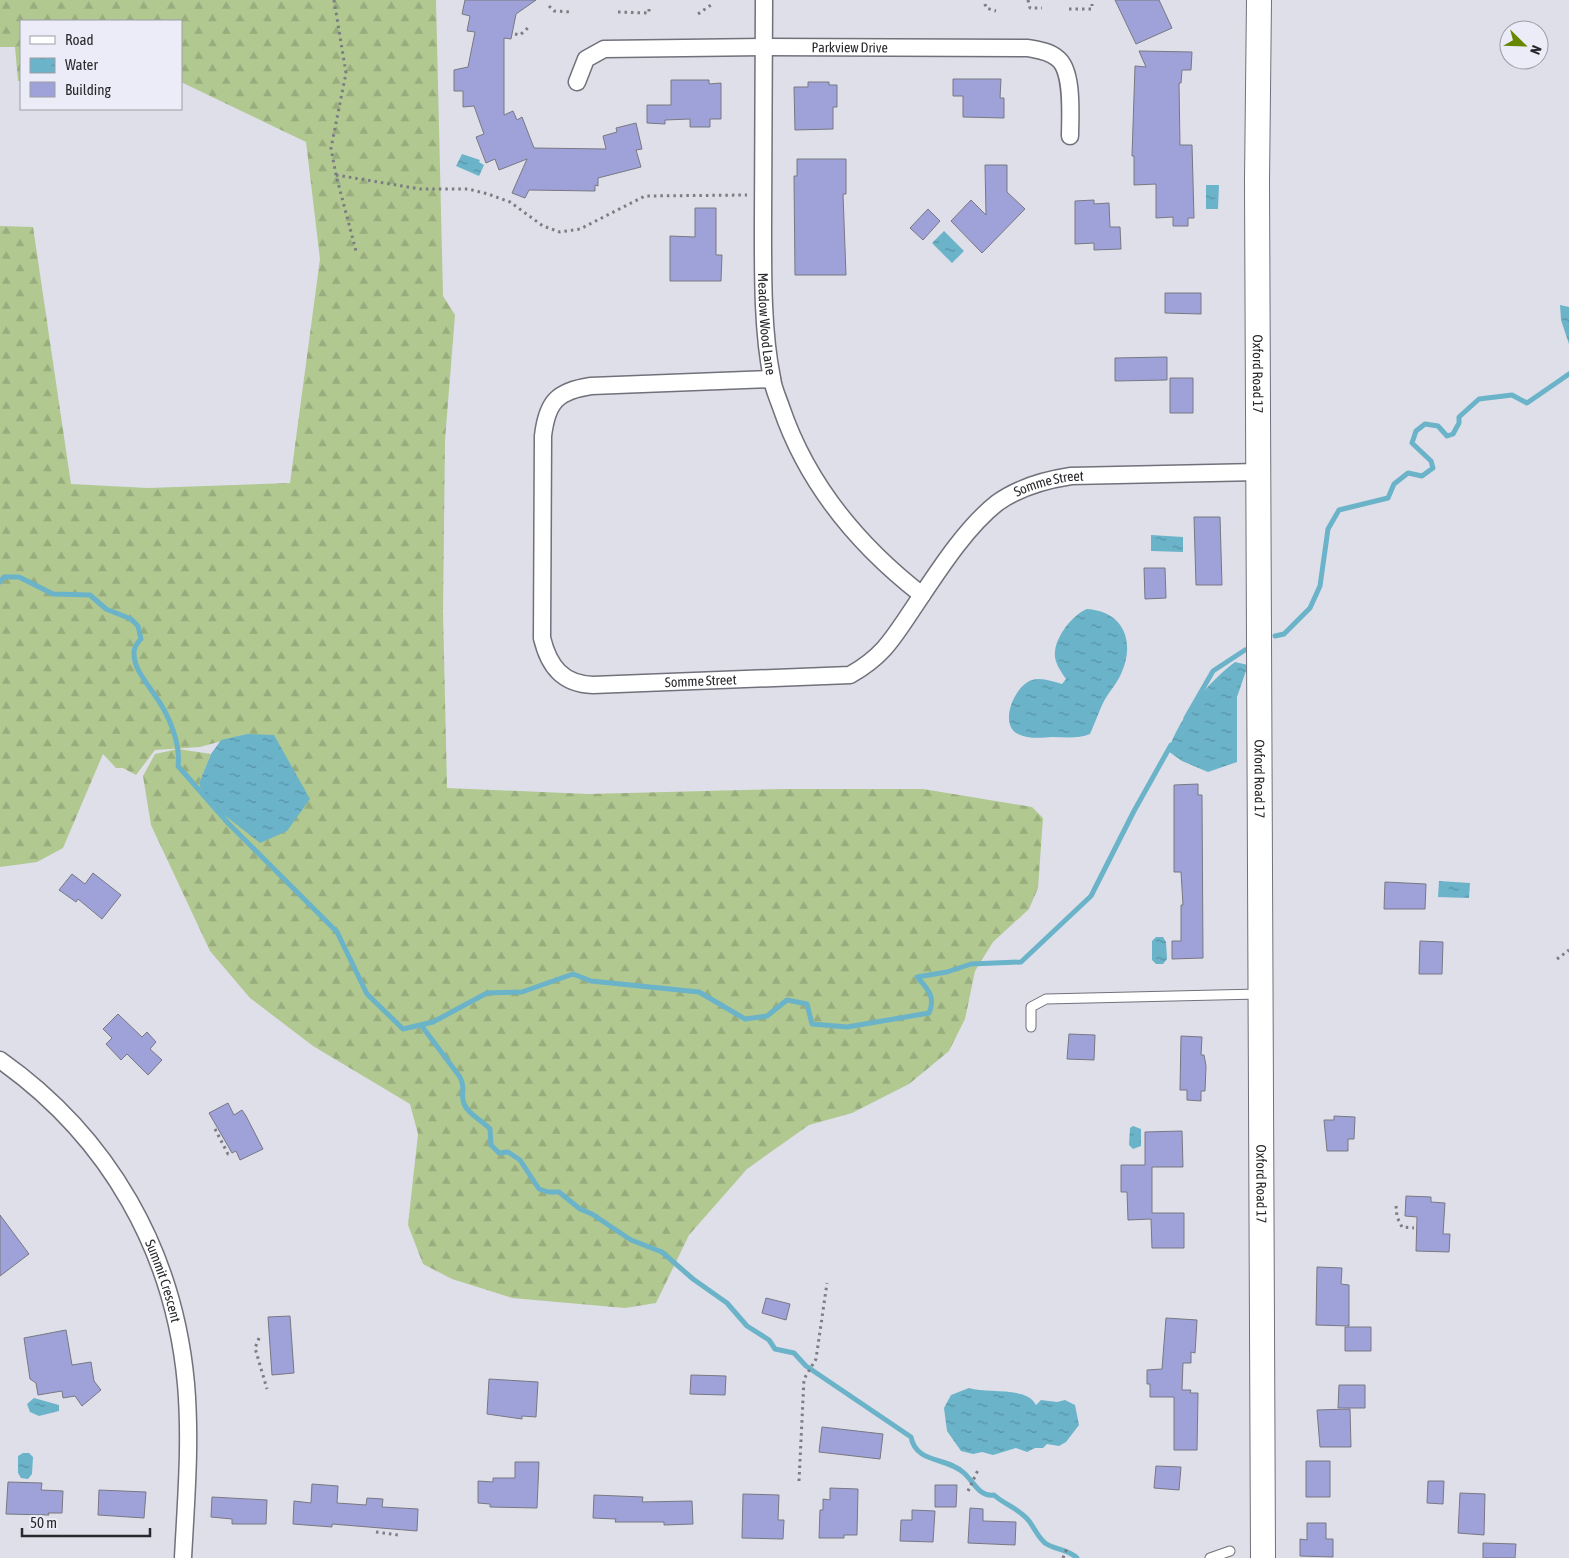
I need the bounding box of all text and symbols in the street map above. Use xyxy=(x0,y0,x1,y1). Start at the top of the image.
legend xyxy=(20,20,182,110)
north arrow xyxy=(1499,20,1549,70)
text: Road xyxy=(65,31,94,48)
street label: Parkview Drive xyxy=(812,39,888,55)
text: N xyxy=(1527,43,1545,57)
text: Water xyxy=(65,56,98,73)
text: Building xyxy=(65,81,111,98)
street label: Meadow Wood Lane xyxy=(755,273,779,376)
street label: Oxford Road 17 xyxy=(1250,335,1266,413)
street label: Somme Street xyxy=(1011,468,1084,500)
street label: Somme Street xyxy=(665,671,737,690)
street label: Oxford Road 17 xyxy=(1251,740,1268,818)
street label: Oxford Road 17 xyxy=(1253,1145,1270,1223)
street label: Summit Crescent xyxy=(142,1237,184,1324)
scale bar xyxy=(22,1506,150,1538)
text: 50 m xyxy=(30,1514,57,1531)

